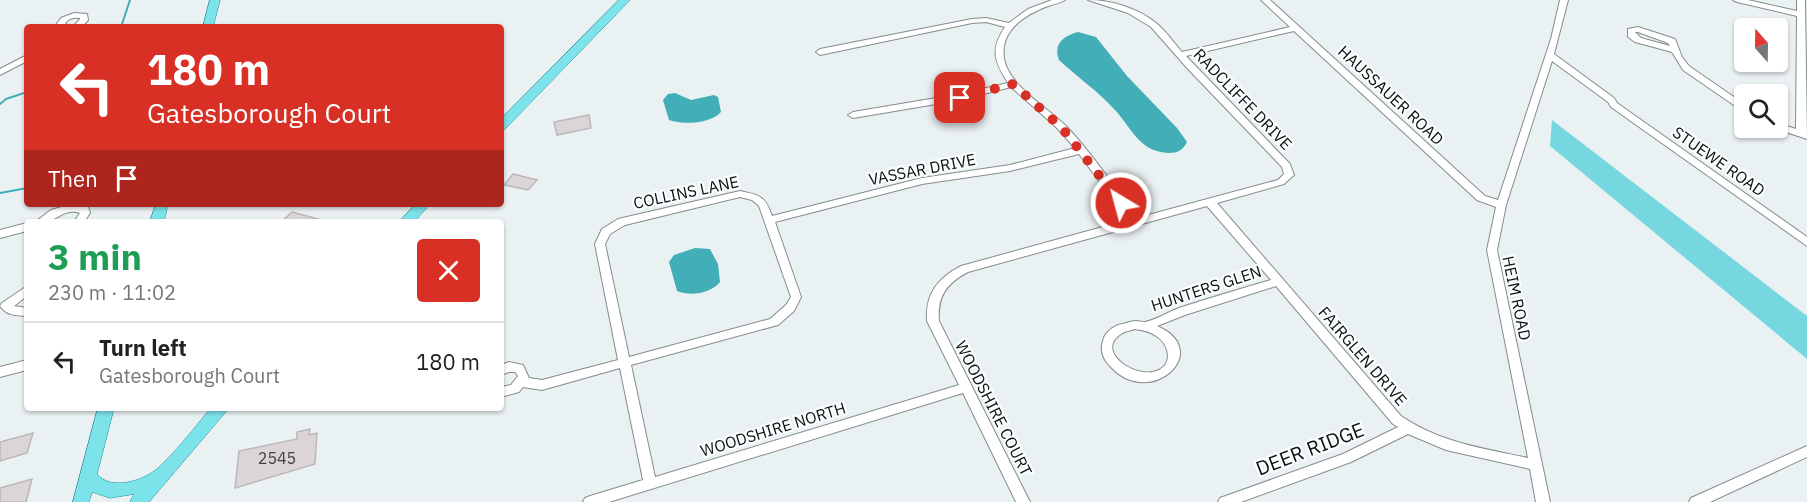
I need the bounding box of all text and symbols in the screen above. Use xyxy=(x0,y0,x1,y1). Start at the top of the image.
north arrow xyxy=(1734,18,1788,72)
map controls xyxy=(1734,18,1788,138)
street label: HAUSSAUER ROAD xyxy=(1334,41,1448,149)
text: 180 m xyxy=(147,42,270,97)
street label: RADCLIFFE DRIVE xyxy=(1190,44,1296,154)
icon: left xyxy=(48,48,126,126)
pin xyxy=(934,72,985,123)
icon: arrive xyxy=(943,81,976,114)
button: search xyxy=(1734,84,1788,138)
text: Gatesborough Court xyxy=(147,95,391,130)
street label: STUEWE ROAD xyxy=(1669,122,1769,200)
street label: VASSAR DRIVE xyxy=(867,149,977,189)
icon: arrive xyxy=(110,162,143,195)
text: Then xyxy=(48,164,98,193)
street label: COLLINS LANE xyxy=(632,171,740,213)
position arrow xyxy=(1089,171,1153,235)
text: 3 min xyxy=(48,233,142,280)
button: close xyxy=(417,239,480,302)
street label: HEIM ROAD xyxy=(1498,254,1536,342)
street label: HUNTERS GLEN xyxy=(1148,261,1264,315)
text: 230 m · 11:02 xyxy=(48,279,176,306)
street label: FAIRGLEN DRIVE xyxy=(1314,302,1412,410)
text: Turn left xyxy=(99,333,187,362)
street label: WOODSHIRE COURT xyxy=(951,337,1037,479)
icon: left xyxy=(48,345,81,378)
text: 180 m xyxy=(416,347,480,376)
text: Gatesborough Court xyxy=(99,362,280,389)
street label: WOODSHIRE NORTH xyxy=(698,397,848,461)
street label: DEER RIDGE xyxy=(1252,415,1368,482)
house number: 2545 xyxy=(258,448,296,468)

